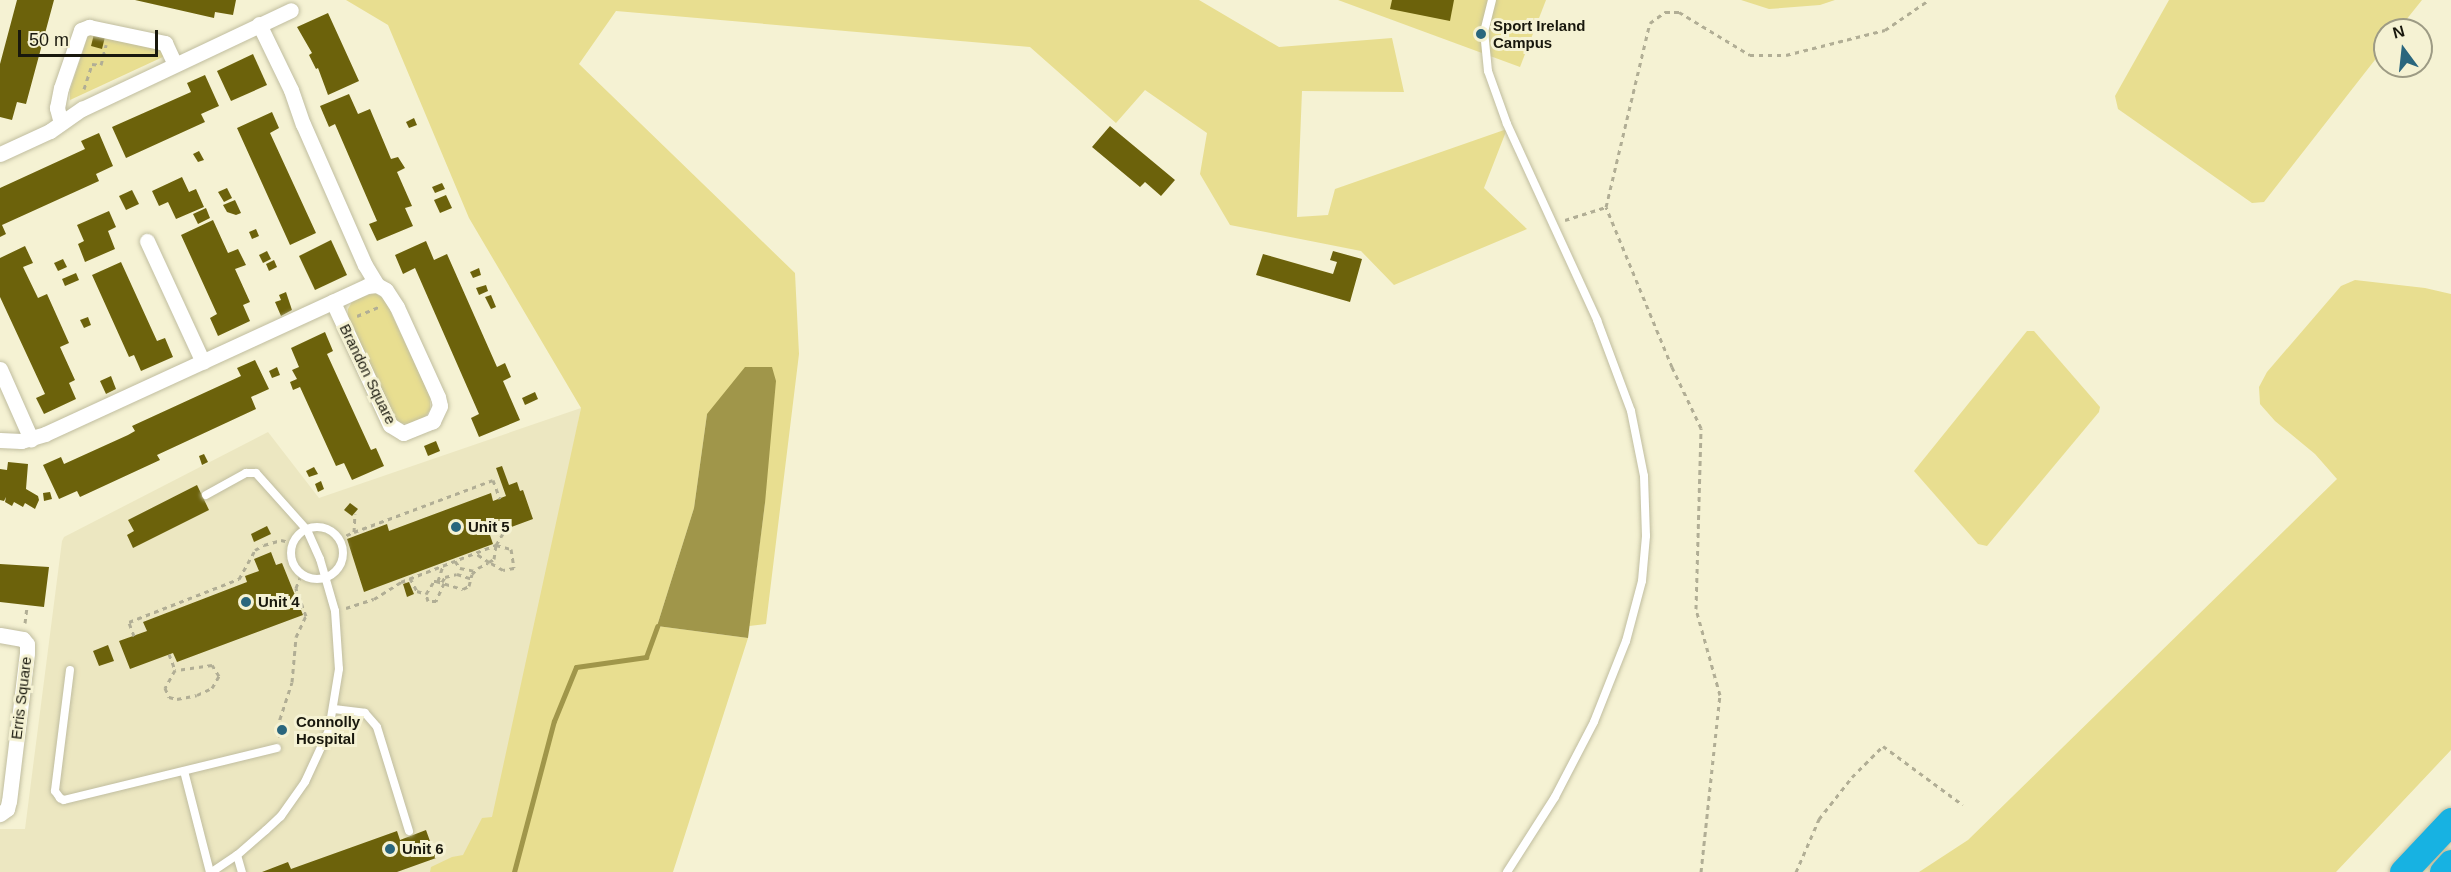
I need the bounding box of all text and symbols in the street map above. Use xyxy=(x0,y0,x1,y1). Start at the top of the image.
place label: Sport Ireland Campus xyxy=(1493,16,1586,51)
scale bar xyxy=(21,18,160,56)
north arrow xyxy=(2373,18,2433,78)
text: N xyxy=(2391,22,2407,42)
marker: Sport Ireland Campus xyxy=(1474,27,1488,41)
text: 50 m xyxy=(29,30,69,50)
street label: Brandon Square xyxy=(336,321,400,427)
place label: Unit 5 xyxy=(468,518,510,536)
marker: Unit 5 xyxy=(449,520,463,534)
place label: Unit 4 xyxy=(258,593,300,611)
marker: Unit 4 xyxy=(239,595,253,609)
street label: Erris Square xyxy=(7,656,35,740)
place label: Connolly Hospital xyxy=(296,712,360,747)
marker: Connolly Hospital xyxy=(273,721,291,739)
place label: Unit 6 xyxy=(402,840,444,858)
marker: Unit 6 xyxy=(383,842,397,856)

